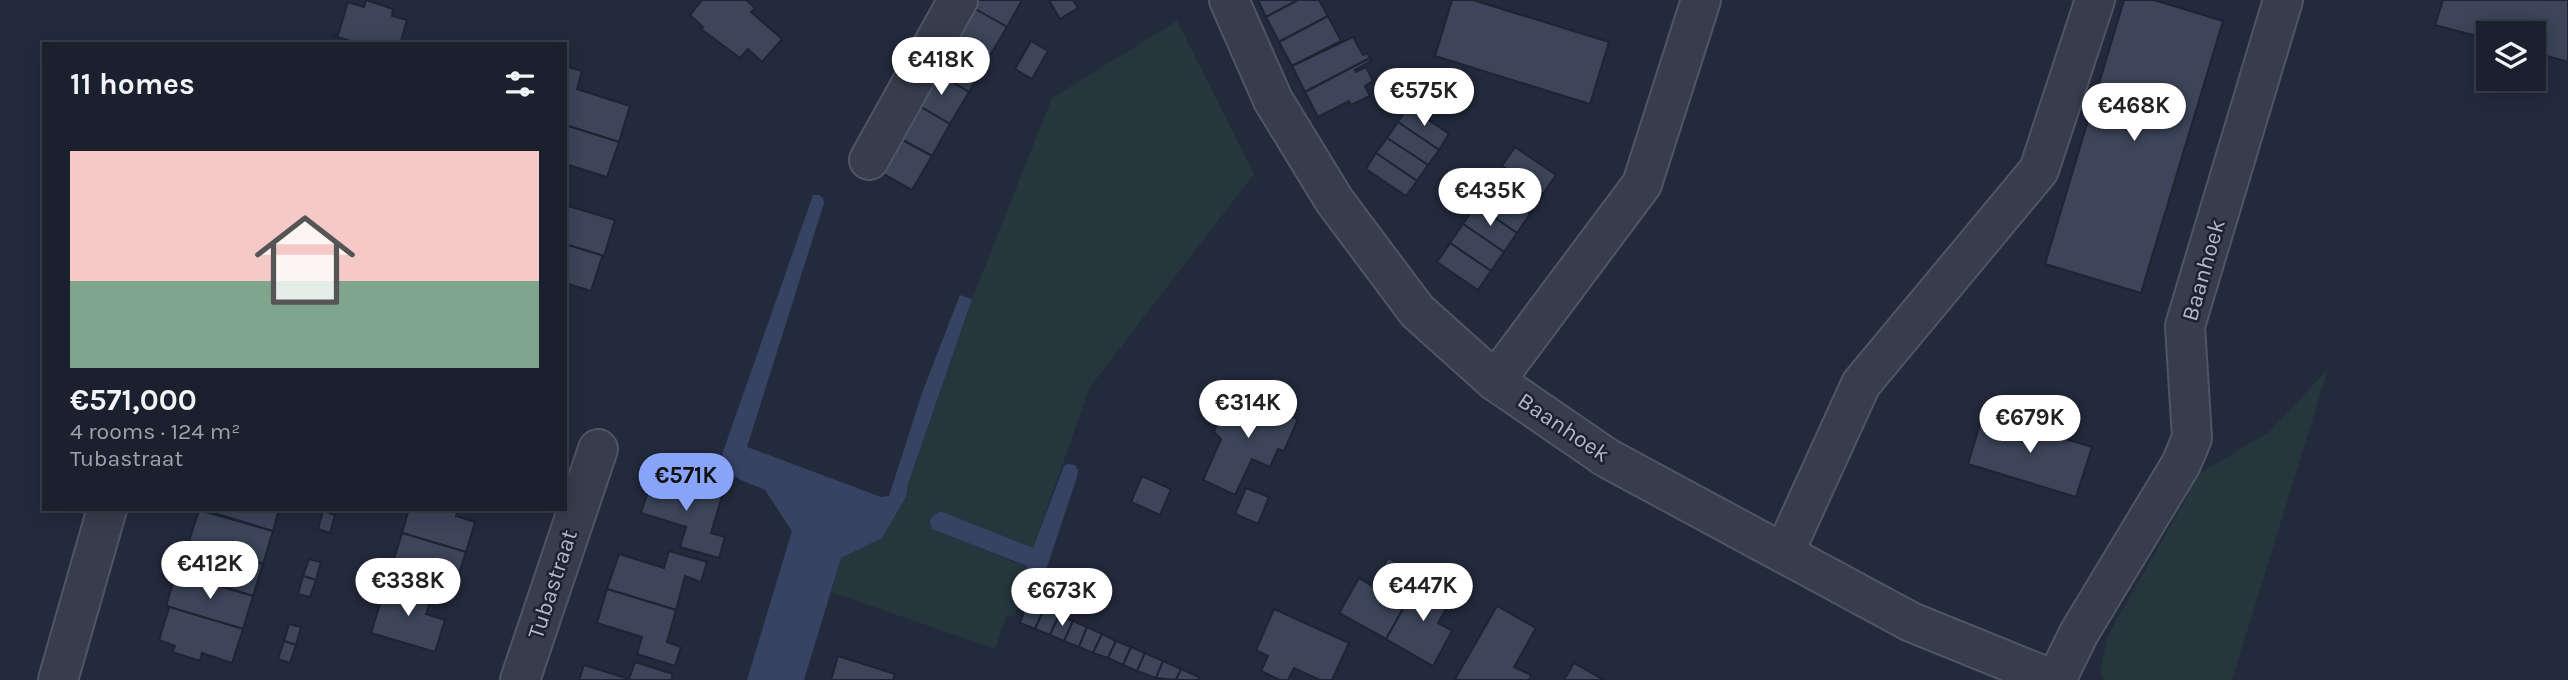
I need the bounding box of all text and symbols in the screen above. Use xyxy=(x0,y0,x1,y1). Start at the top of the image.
map controls xyxy=(2476,21,2546,91)
button: layers xyxy=(2476,21,2546,91)
pin: €418K xyxy=(892,38,990,97)
text: €418K xyxy=(908,46,974,73)
icon: filters xyxy=(501,65,539,103)
text: 11 homes xyxy=(70,66,195,102)
pin: €575K xyxy=(1375,68,1473,128)
text: €575K xyxy=(1390,77,1458,104)
pin: €468K xyxy=(2085,83,2183,143)
text: €468K xyxy=(2098,92,2170,119)
pin: €435K xyxy=(1441,168,1539,228)
text: €435K xyxy=(1455,177,1526,204)
icon: home xyxy=(242,197,368,323)
street label: Baanhoek xyxy=(2176,216,2231,324)
pin: €314K xyxy=(1199,380,1297,440)
text: €571,000 xyxy=(70,382,197,418)
street label: Baanhoek xyxy=(1513,387,1615,468)
text: €314K xyxy=(1215,389,1281,416)
pin: €679K xyxy=(1981,396,2079,455)
text: €679K xyxy=(1995,404,2065,431)
text: 4 rooms · 124 m² xyxy=(70,418,240,445)
text: Tubastraat xyxy=(70,445,183,472)
pin: €571K xyxy=(637,454,735,513)
text: €571K xyxy=(655,462,717,489)
street label: Tubastraat xyxy=(522,526,583,642)
pin: €412K xyxy=(161,542,259,601)
text: €412K xyxy=(177,550,243,577)
pin: €338K xyxy=(359,558,457,618)
pin: €447K xyxy=(1374,564,1472,623)
text: €338K xyxy=(371,567,445,594)
pin: €673K xyxy=(1013,568,1111,628)
text: €447K xyxy=(1389,572,1457,599)
text: €673K xyxy=(1027,577,1097,604)

